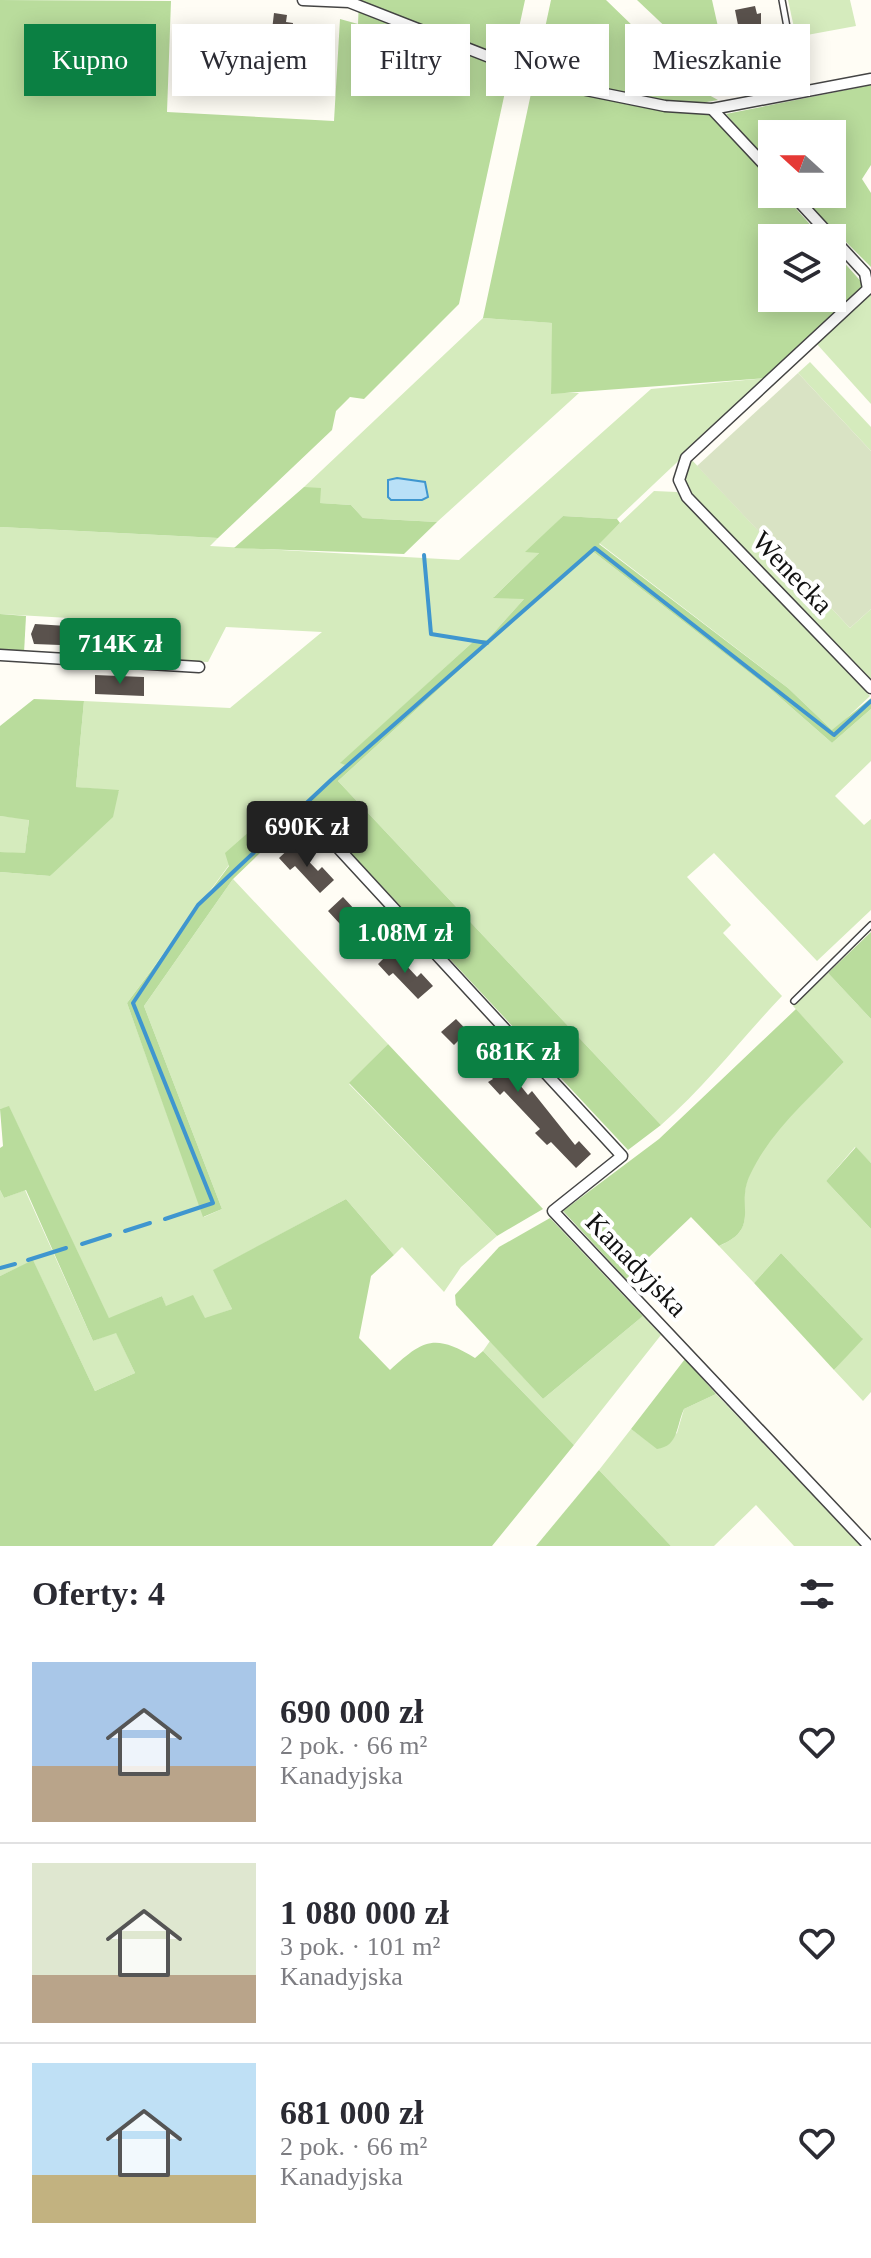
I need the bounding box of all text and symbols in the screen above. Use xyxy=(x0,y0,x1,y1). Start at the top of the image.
chip: Kupno xyxy=(24,24,156,96)
chip: Wynajem xyxy=(172,24,335,96)
chip: Filtry xyxy=(351,24,470,96)
chip: Nowe xyxy=(486,24,609,96)
chip: Mieszkanie xyxy=(625,24,810,96)
north arrow xyxy=(758,120,846,208)
map controls xyxy=(758,120,846,312)
button: layers xyxy=(758,224,846,312)
street label: Wenecka xyxy=(746,525,840,620)
pin: 714K zł xyxy=(46,618,194,686)
text: 714K zł xyxy=(78,629,162,658)
pin: 690K zł xyxy=(233,801,381,869)
text: 690K zł xyxy=(265,812,349,841)
pin: 1.08M zł xyxy=(322,907,488,975)
text: 1.08M zł xyxy=(357,918,453,947)
pin: 681K zł xyxy=(444,1026,592,1094)
text: 681K zł xyxy=(476,1037,560,1066)
street label: Kanadyjska xyxy=(580,1206,694,1323)
icon: filters xyxy=(795,1572,839,1616)
text: Oferty: 4 xyxy=(32,1575,165,1612)
text: 690 000 zł xyxy=(280,1693,424,1730)
icon: home xyxy=(96,1694,192,1790)
icon: heart xyxy=(795,1720,839,1764)
text: 2 pok. · 66 m² xyxy=(280,1731,427,1760)
text: Kanadyjska xyxy=(280,1761,403,1790)
text: 1 080 000 zł xyxy=(280,1894,449,1931)
icon: home xyxy=(96,1895,192,1991)
icon: heart xyxy=(795,1921,839,1965)
text: 3 pok. · 101 m² xyxy=(280,1932,440,1961)
text: Kanadyjska xyxy=(280,1962,403,1991)
text: 681 000 zł xyxy=(280,2094,424,2131)
icon: home xyxy=(96,2095,192,2191)
icon: heart xyxy=(795,2121,839,2165)
text: 2 pok. · 66 m² xyxy=(280,2132,427,2161)
text: Kanadyjska xyxy=(280,2162,403,2191)

